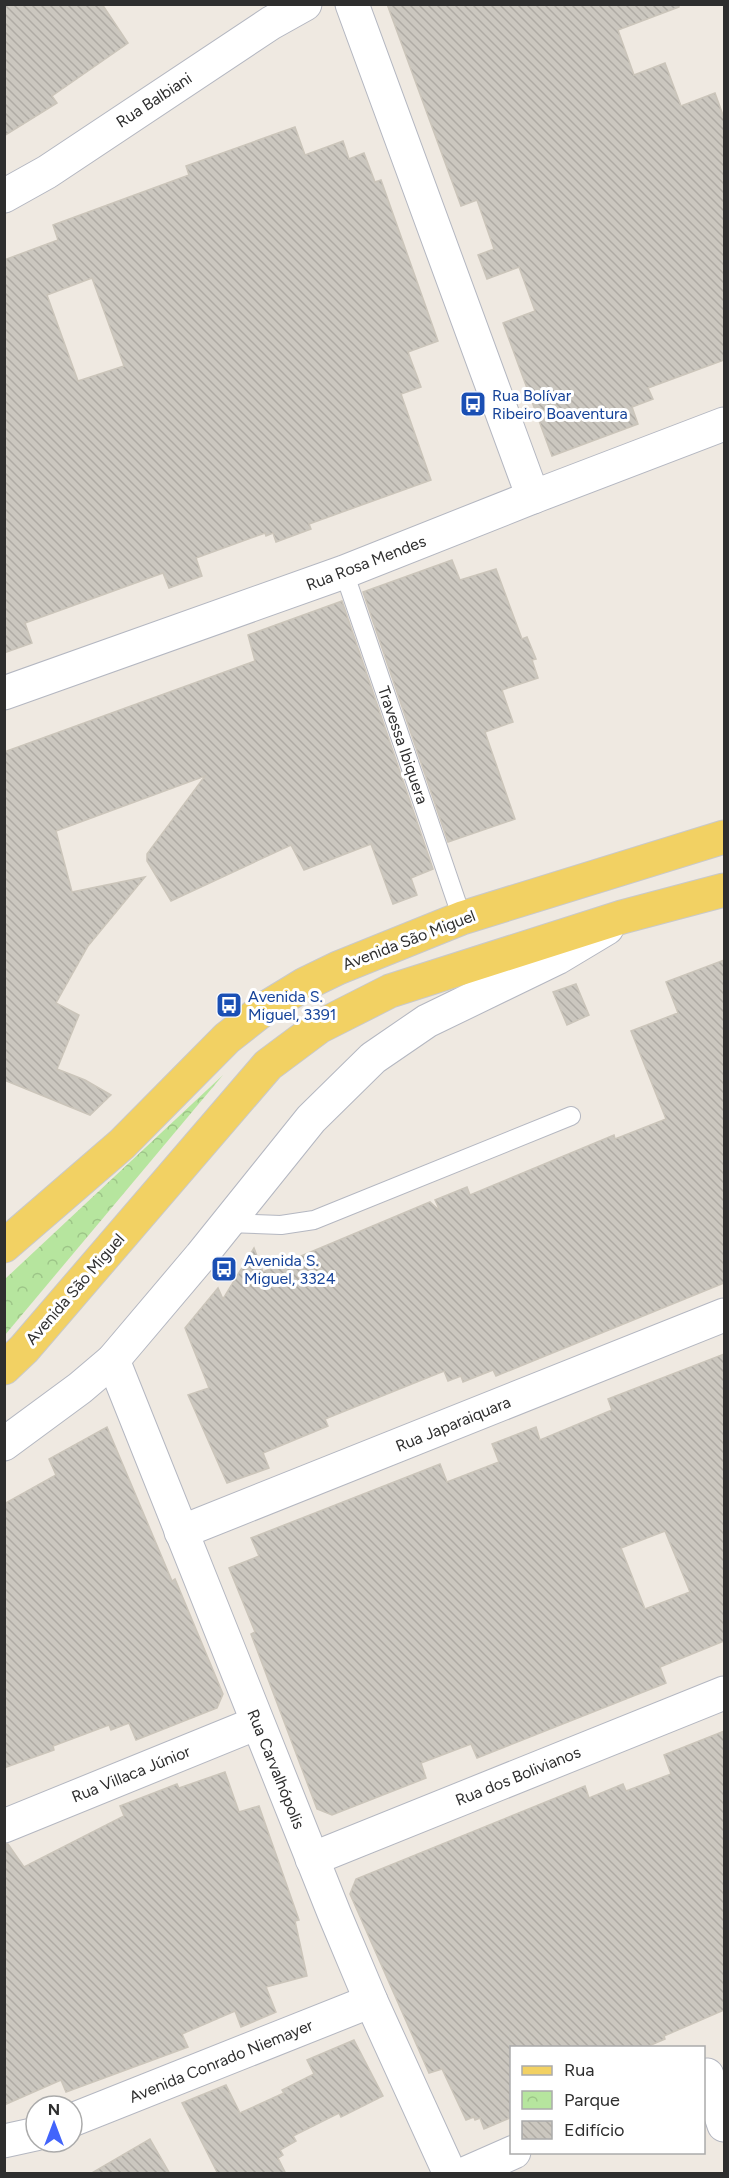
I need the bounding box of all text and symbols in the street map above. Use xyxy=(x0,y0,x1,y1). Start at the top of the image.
street label: Rua Balbiani xyxy=(113,69,195,131)
place label: Rua Bolívar Ribeiro Boaventura xyxy=(492,386,628,423)
bus stop icon: Rua Bolívar Ribeiro Boaventura xyxy=(458,389,488,419)
street label: Rua Rosa Mendes xyxy=(303,531,429,595)
street label: Travessa Ibiquera xyxy=(374,684,432,806)
street label: Avenida São Miguel xyxy=(340,906,478,974)
place label: Avenida S. Miguel, 3391 xyxy=(248,987,336,1024)
bus stop icon: Avenida S. Miguel, 3391 xyxy=(214,990,244,1020)
street label: Avenida São Miguel xyxy=(22,1230,128,1348)
place label: Avenida S. Miguel, 3324 xyxy=(244,1251,336,1288)
bus stop icon: Avenida S. Miguel, 3324 xyxy=(209,1254,239,1284)
street label: Rua Japaraiquara xyxy=(393,1392,513,1456)
street label: Rua Carvalhópolis xyxy=(243,1706,309,1832)
street label: Rua Villaca Júnior xyxy=(69,1741,194,1806)
street label: Rua dos Bolivianos xyxy=(453,1742,583,1810)
street label: Avenida Conrado Niemayer xyxy=(126,2015,316,2107)
legend xyxy=(510,2046,705,2154)
text: Rua xyxy=(564,2059,595,2081)
text: Parque xyxy=(564,2089,620,2111)
north arrow xyxy=(24,2094,84,2154)
text: N xyxy=(48,2100,60,2119)
text: Edifício xyxy=(564,2119,625,2141)

